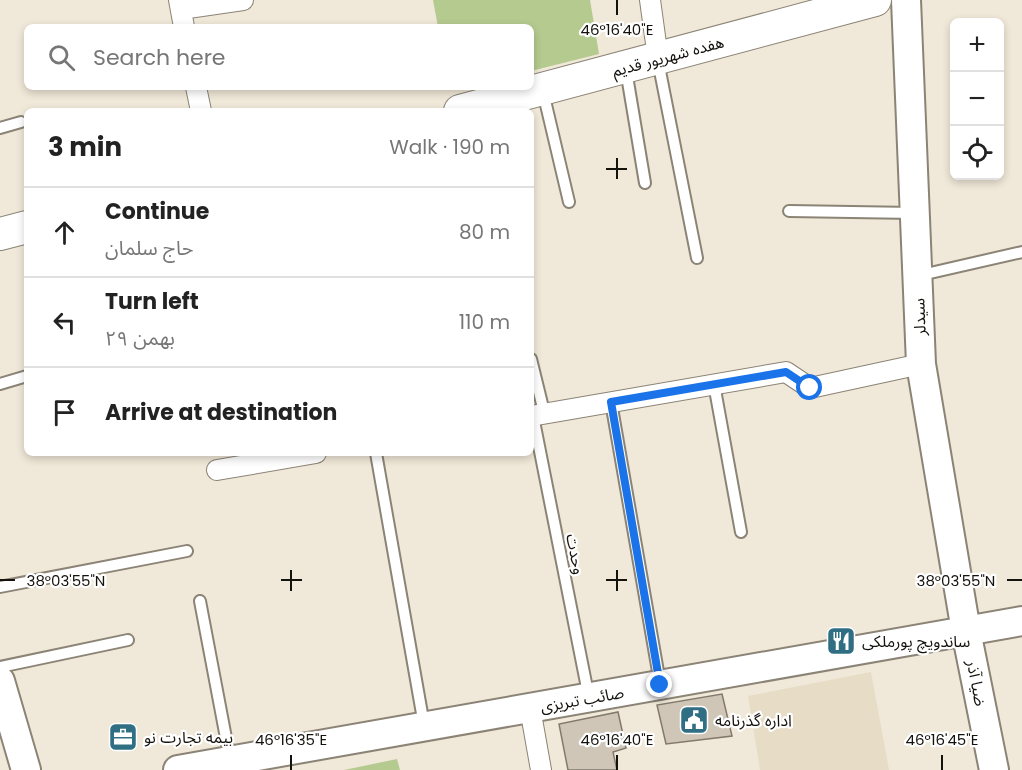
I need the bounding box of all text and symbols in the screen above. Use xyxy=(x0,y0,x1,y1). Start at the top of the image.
map controls xyxy=(950,18,1004,180)
button: + xyxy=(950,18,1004,72)
text: 46°16'40"E xyxy=(581,19,653,40)
search box xyxy=(24,24,534,90)
street label: هفده شهریور قدیم xyxy=(610,31,727,83)
icon: search xyxy=(45,41,78,74)
text: Search here xyxy=(93,42,226,73)
button: − xyxy=(950,72,1004,126)
button: locate xyxy=(950,126,1004,180)
text: 3 min xyxy=(48,129,122,165)
text: Walk · 190 m xyxy=(389,133,510,161)
text: Continue xyxy=(105,196,209,227)
icon: ahead xyxy=(48,216,81,249)
text: 80 m xyxy=(459,218,510,246)
text: حاج سلمان xyxy=(105,234,193,262)
text: Turn left xyxy=(105,286,199,317)
street label: سیدلر xyxy=(907,298,932,337)
icon: left xyxy=(48,306,81,339)
text: 110 m xyxy=(459,308,510,336)
text: ۲۹ بهمن xyxy=(105,324,175,352)
route start xyxy=(796,374,822,400)
icon: arrive xyxy=(48,396,81,429)
text: Arrive at destination xyxy=(105,397,337,428)
street label: وحدت xyxy=(560,532,591,576)
text: 38°03'55"N xyxy=(27,570,105,591)
text: 38°03'55"N xyxy=(917,570,995,591)
restaurant icon: ساندویچ پورملکی xyxy=(825,625,857,657)
place label: ساندویچ پورملکی xyxy=(862,630,970,654)
street label: ضیا آذر xyxy=(961,657,992,708)
route end xyxy=(646,671,672,697)
street label: صائب تبریزی xyxy=(538,681,626,718)
public building icon: اداره گذرنامه xyxy=(678,704,710,736)
place label: اداره گذرنامه xyxy=(715,709,792,732)
office icon: بیمه تجارت نو xyxy=(107,721,139,753)
place label: بیمه تجارت نو xyxy=(144,726,233,749)
text: 46°16'35"E xyxy=(255,729,327,750)
text: 46°16'40"E xyxy=(581,729,653,750)
text: 46°16'45"E xyxy=(906,729,978,750)

